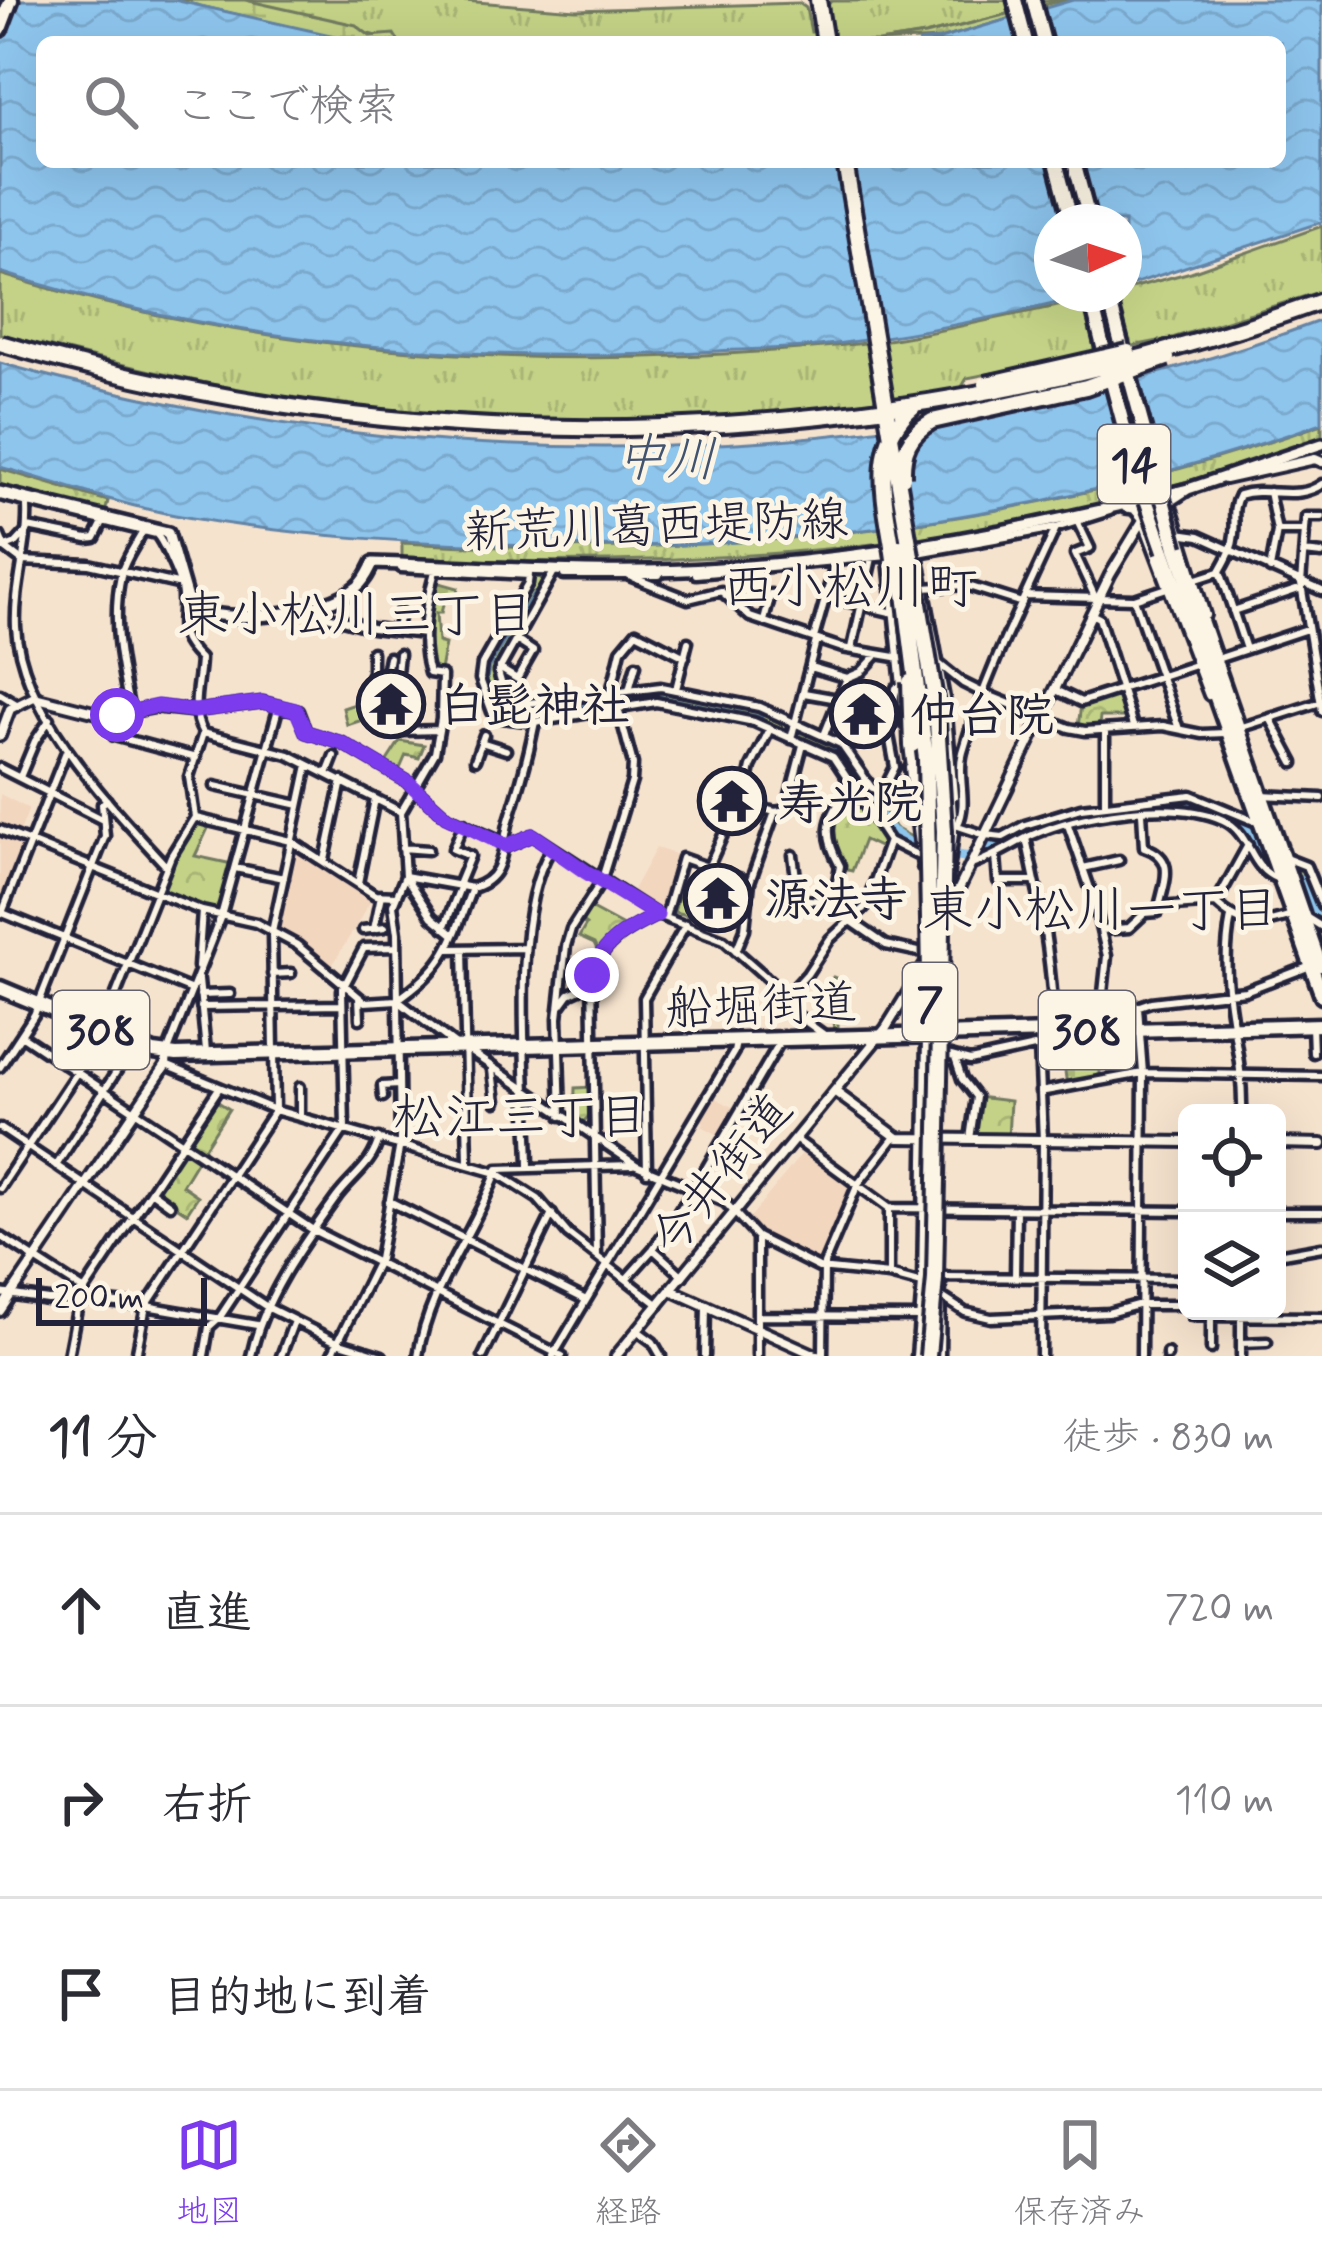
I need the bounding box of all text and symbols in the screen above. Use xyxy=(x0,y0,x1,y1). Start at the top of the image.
search box xyxy=(36,36,1286,168)
icon: search xyxy=(78,69,144,135)
text: ここで検索 xyxy=(174,78,399,137)
north arrow xyxy=(1034,204,1142,312)
road number: 14 xyxy=(1098,425,1170,503)
water label: 中川 xyxy=(614,427,718,495)
street label: 新荒川葛西堤防線 xyxy=(463,489,849,566)
district label: 西小松川町 xyxy=(722,556,978,622)
district label: 東小松川三丁目 xyxy=(177,584,535,650)
temple icon: 白髭神社 xyxy=(356,669,426,739)
place label: 白髭神社 xyxy=(438,676,630,739)
temple icon: 仲台院 xyxy=(829,679,899,749)
place label: 仲台院 xyxy=(910,686,1054,749)
route start xyxy=(90,688,144,742)
temple icon: 寿光院 xyxy=(697,766,767,836)
place label: 寿光院 xyxy=(778,773,922,836)
temple icon: 源法寺 xyxy=(683,863,753,933)
place label: 源法寺 xyxy=(764,870,908,933)
district label: 東小松川一丁目 xyxy=(922,879,1280,945)
route end xyxy=(565,948,619,1002)
road number: 7 xyxy=(903,963,957,1041)
street label: 船堀街道 xyxy=(664,973,858,1042)
road number: 308 xyxy=(53,991,149,1069)
road number: 308 xyxy=(1039,991,1135,1069)
street label: 今井街道 xyxy=(638,1081,808,1270)
district label: 松江三丁目 xyxy=(393,1086,649,1152)
map controls xyxy=(1178,1104,1286,1320)
button: locate xyxy=(1178,1104,1286,1212)
button: layers xyxy=(1178,1212,1286,1320)
scale bar xyxy=(36,1272,207,1325)
text: 200 m xyxy=(54,1277,144,1321)
text: 11 分 xyxy=(48,1407,158,1473)
text: 徒歩 · 830 m xyxy=(1063,1413,1274,1464)
icon: ahead xyxy=(48,1577,114,1643)
text: 720 m xyxy=(1165,1584,1274,1635)
text: 直進 xyxy=(162,1585,252,1644)
icon: right xyxy=(48,1769,114,1835)
text: 110 m xyxy=(1175,1776,1274,1827)
text: 右折 xyxy=(162,1777,252,1836)
icon: arrive xyxy=(48,1961,114,2027)
text: 目的地に到着 xyxy=(162,1969,432,2028)
tab: 地図 xyxy=(176,2112,242,2235)
tab: 経路 xyxy=(595,2112,661,2235)
tab: 保存済み xyxy=(1014,2112,1146,2235)

